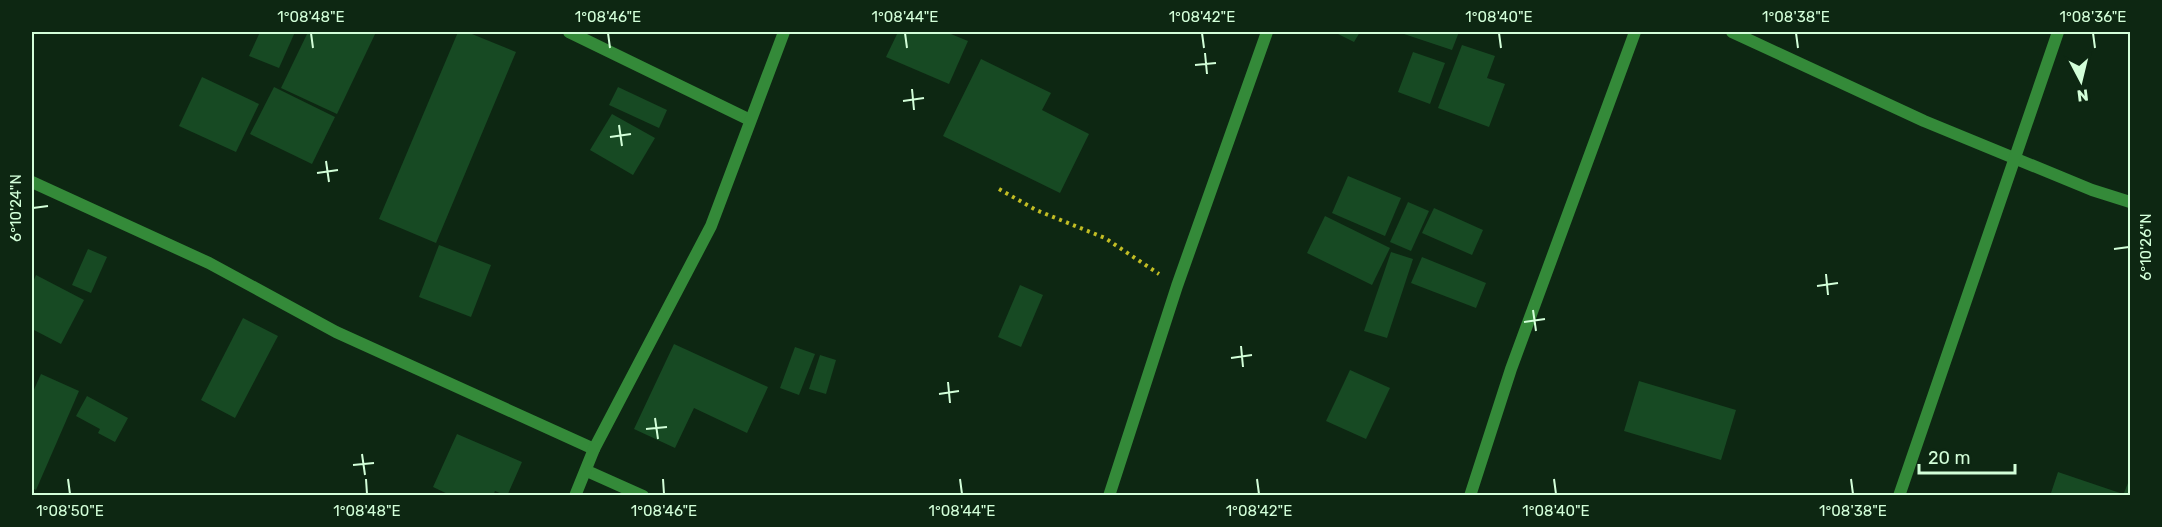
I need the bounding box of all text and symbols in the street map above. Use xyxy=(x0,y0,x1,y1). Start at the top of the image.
text: 1°08'48"E xyxy=(277,8,345,26)
text: 1°08'46"E xyxy=(575,8,641,26)
text: 1°08'44"E xyxy=(872,8,938,26)
text: 1°08'42"E xyxy=(1169,8,1235,26)
text: 1°08'40"E xyxy=(1465,8,1533,26)
text: 1°08'38"E xyxy=(1762,8,1830,26)
text: 1°08'36"E xyxy=(2060,8,2126,26)
north arrow xyxy=(2051,51,2111,111)
text: N xyxy=(2076,85,2090,106)
text: 6°10'24"N xyxy=(7,174,25,242)
text: 6°10'26"N xyxy=(2137,213,2155,281)
scale bar xyxy=(1919,437,2015,475)
text: 20 m xyxy=(1928,447,1970,469)
text: 1°08'50"E xyxy=(36,502,104,520)
text: 1°08'48"E xyxy=(333,502,401,520)
text: 1°08'46"E xyxy=(631,502,697,520)
text: 1°08'44"E xyxy=(929,502,995,520)
text: 1°08'42"E xyxy=(1226,502,1292,520)
text: 1°08'40"E xyxy=(1522,502,1590,520)
text: 1°08'38"E xyxy=(1819,502,1887,520)

